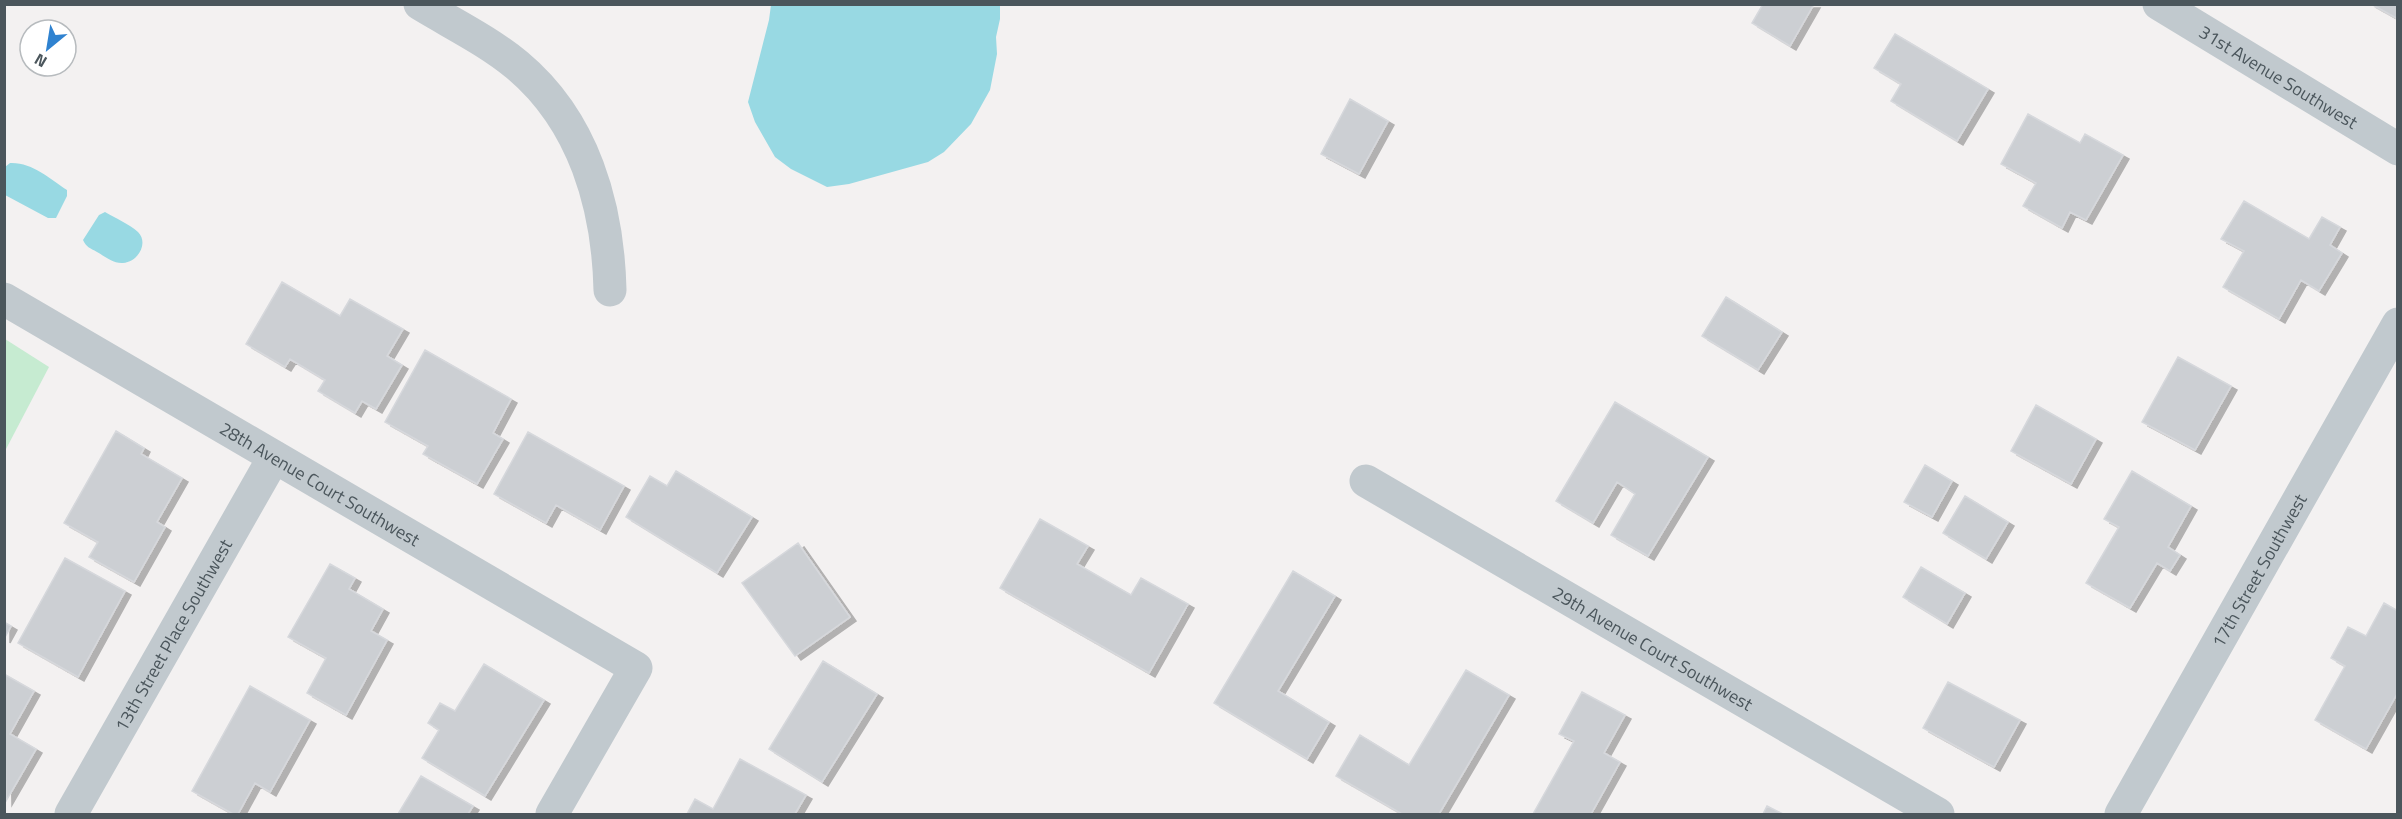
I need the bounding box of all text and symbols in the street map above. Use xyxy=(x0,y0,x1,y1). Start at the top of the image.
north arrow xyxy=(18,18,78,78)
street label: 31st Avenue Southwest xyxy=(2194,18,2364,136)
text: N xyxy=(30,48,51,74)
street label: 28th Avenue Court Southwest xyxy=(215,414,426,553)
street label: 17th Street Southwest xyxy=(2205,488,2313,652)
street label: 13th Street Place Southwest xyxy=(107,533,239,736)
street label: 29th Avenue Court Southwest xyxy=(1548,579,1759,717)

